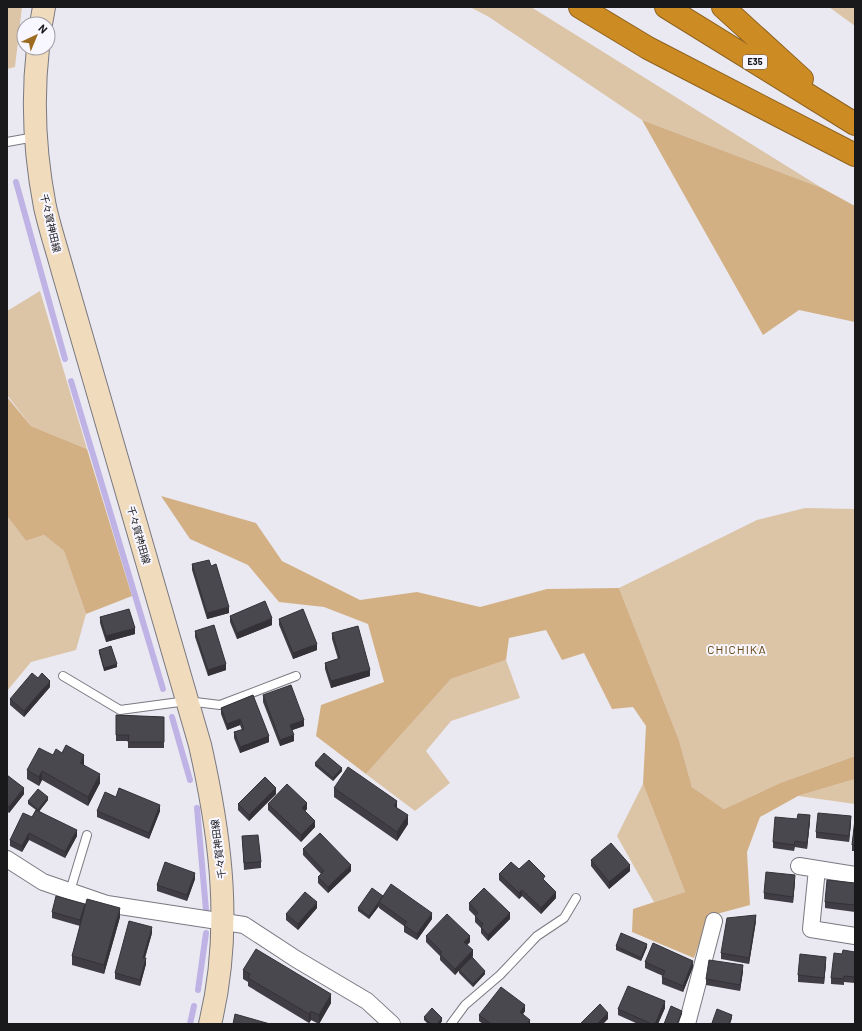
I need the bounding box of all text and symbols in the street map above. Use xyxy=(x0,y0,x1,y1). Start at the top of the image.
north arrow xyxy=(16,16,56,56)
text: N xyxy=(36,21,50,36)
road number: E35 xyxy=(743,55,767,69)
street label: 千々賀神田線 xyxy=(38,192,64,254)
street label: 千々賀神田線 xyxy=(125,505,153,565)
district label: CHICHIKA xyxy=(707,642,767,656)
street label: 千々賀神田線 xyxy=(208,818,228,880)

